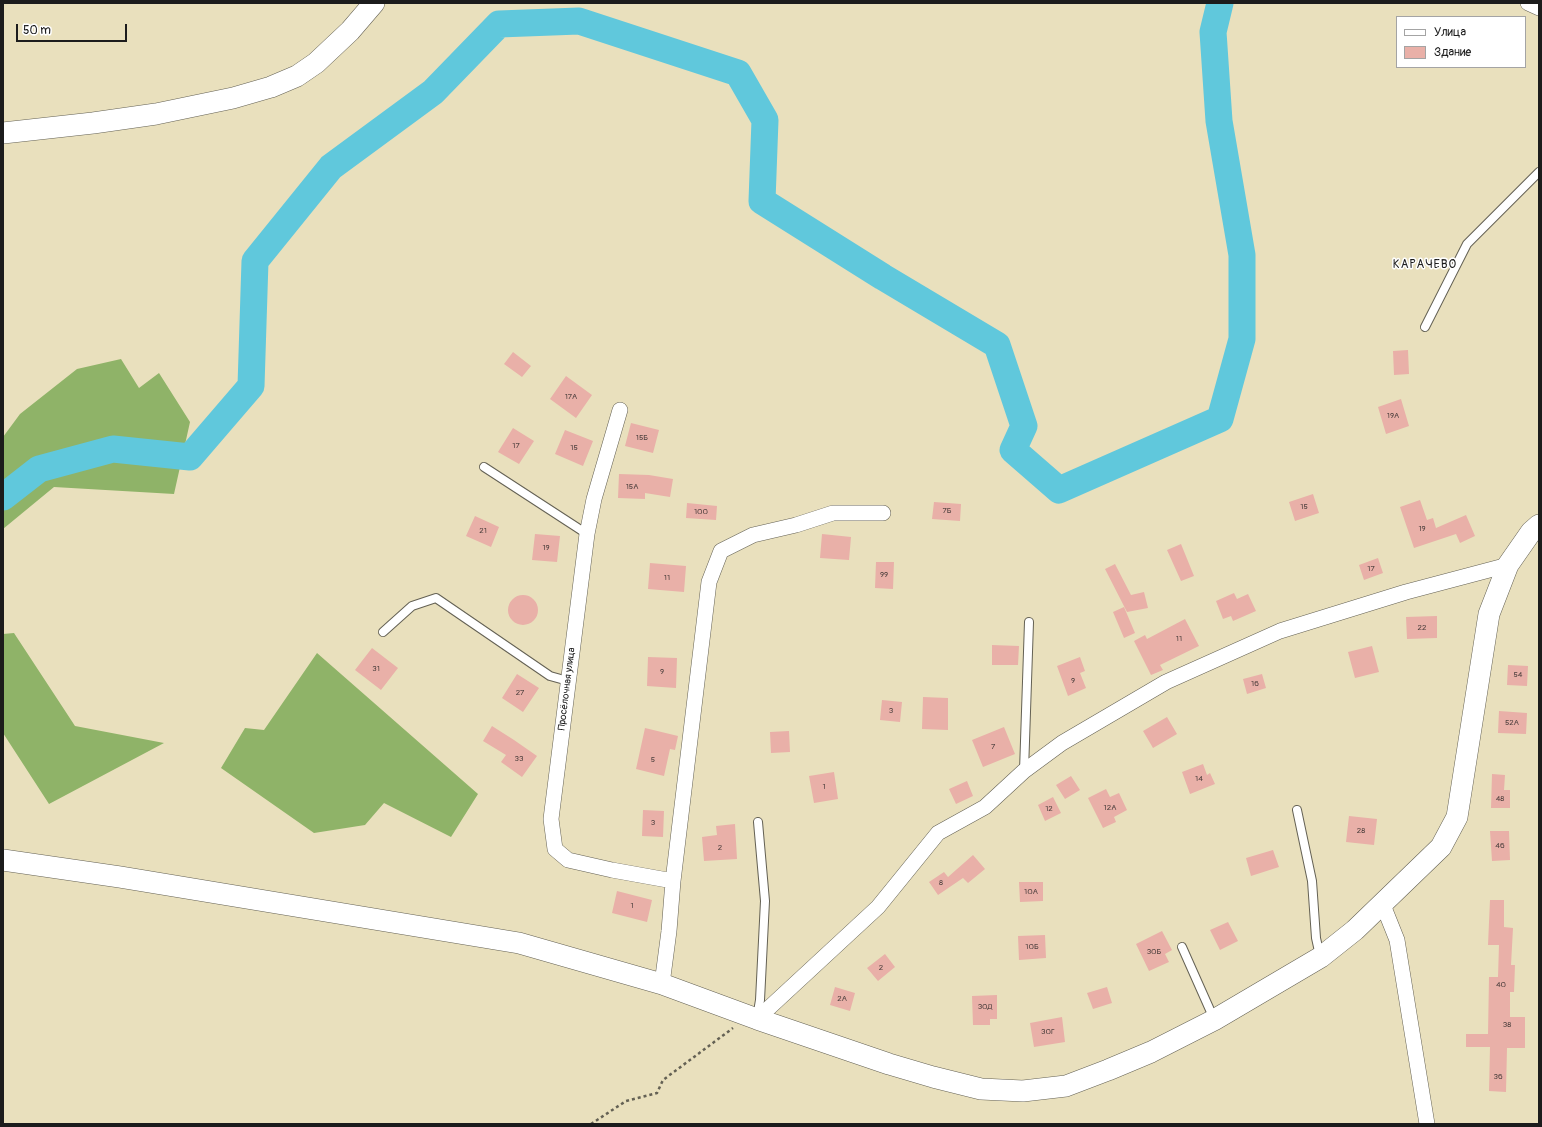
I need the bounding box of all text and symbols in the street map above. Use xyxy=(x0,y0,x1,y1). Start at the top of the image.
scale bar xyxy=(18,16,129,42)
legend xyxy=(1396,16,1526,68)
text: 50 m xyxy=(23,23,51,38)
text: Улица xyxy=(1434,25,1466,40)
text: Здание xyxy=(1434,45,1471,60)
district label: КАРАЧЕВО xyxy=(1393,258,1457,272)
house number: 17А xyxy=(565,392,577,402)
house number: 19А xyxy=(1387,411,1399,421)
house number: 15Б xyxy=(636,433,648,443)
house number: 17 xyxy=(512,441,520,451)
house number: 15 xyxy=(570,443,578,453)
house number: 15А xyxy=(626,482,638,492)
house number: 15 xyxy=(1300,502,1308,512)
house number: 7Б xyxy=(942,506,952,516)
house number: 100 xyxy=(694,507,708,517)
house number: 19 xyxy=(1418,524,1426,534)
house number: 21 xyxy=(479,526,487,536)
house number: 19 xyxy=(542,543,550,553)
house number: 17 xyxy=(1367,564,1375,574)
house number: 99 xyxy=(880,570,888,580)
house number: 11 xyxy=(664,573,670,583)
house number: 22 xyxy=(1418,623,1426,633)
house number: 11 xyxy=(1176,634,1182,644)
street label: Просёлочная улица xyxy=(556,647,578,731)
house number: 31 xyxy=(372,664,380,674)
house number: 9 xyxy=(660,667,664,677)
house number: 54 xyxy=(1514,670,1522,680)
house number: 9 xyxy=(1071,676,1075,686)
house number: 16 xyxy=(1251,679,1259,689)
house number: 27 xyxy=(516,688,524,698)
house number: 3 xyxy=(889,706,893,716)
house number: 52А xyxy=(1505,718,1519,728)
house number: 7 xyxy=(991,742,995,752)
house number: 33 xyxy=(515,754,523,764)
house number: 5 xyxy=(651,755,655,765)
house number: 14 xyxy=(1195,774,1203,784)
house number: 1 xyxy=(822,782,826,792)
house number: 48 xyxy=(1496,794,1504,804)
house number: 12А xyxy=(1104,803,1116,813)
house number: 12 xyxy=(1045,804,1053,814)
house number: 3 xyxy=(651,818,655,828)
house number: 28 xyxy=(1357,826,1365,836)
house number: 46 xyxy=(1495,841,1505,851)
house number: 2 xyxy=(718,843,722,853)
house number: 8 xyxy=(939,878,943,888)
house number: 10А xyxy=(1024,887,1038,897)
house number: 1 xyxy=(630,901,634,911)
house number: 10Б xyxy=(1025,942,1039,952)
house number: 30Б xyxy=(1147,947,1161,957)
house number: 2 xyxy=(879,963,883,973)
house number: 40 xyxy=(1496,980,1506,990)
house number: 2А xyxy=(837,994,847,1004)
house number: 30Д xyxy=(978,1002,992,1012)
house number: 38 xyxy=(1503,1020,1511,1030)
house number: 30Г xyxy=(1041,1027,1055,1037)
house number: 36 xyxy=(1493,1072,1503,1082)

